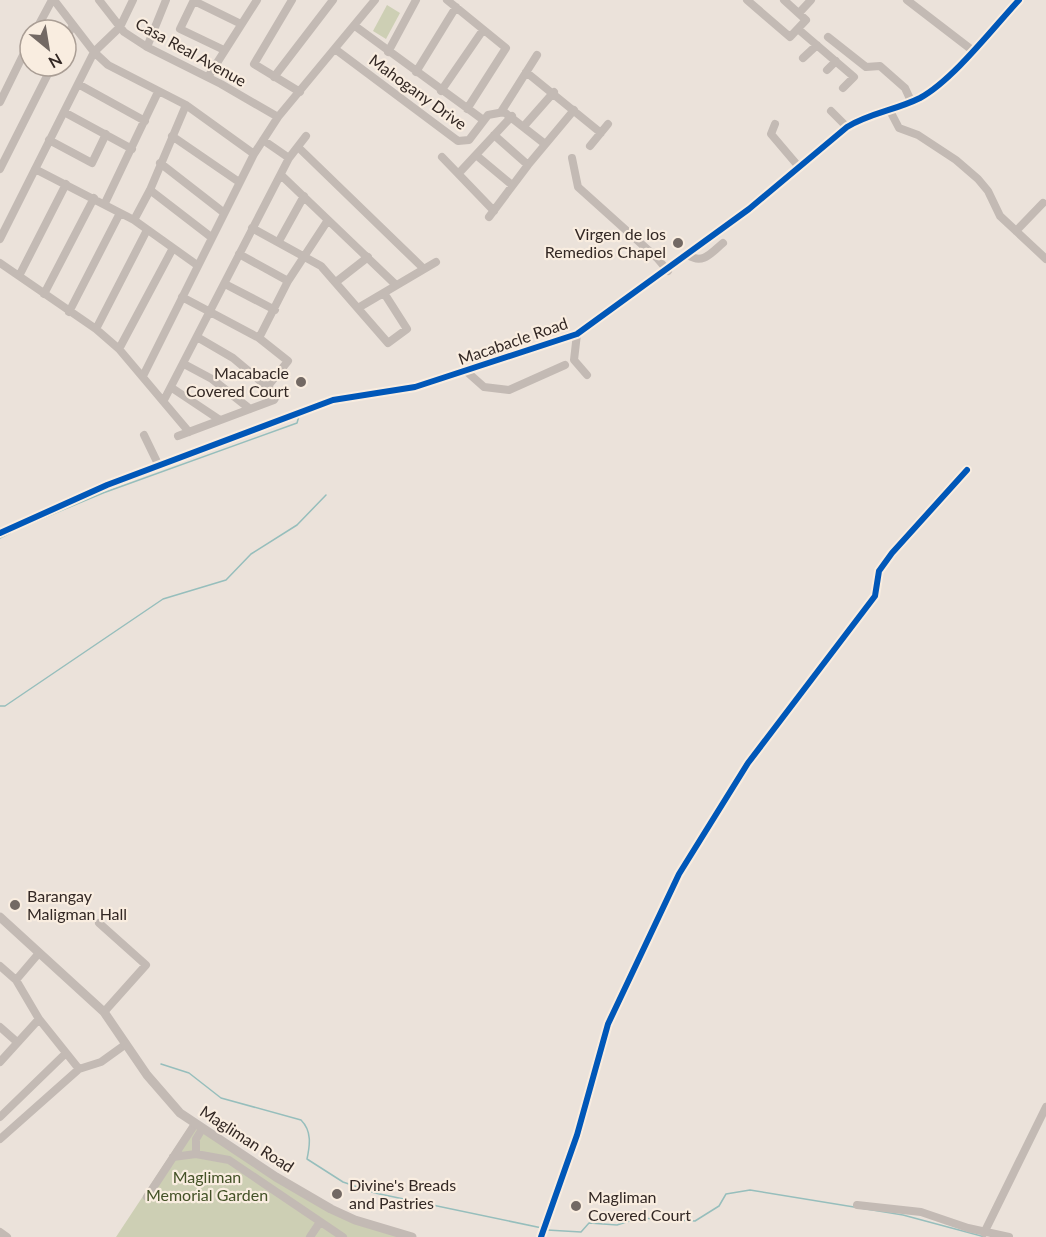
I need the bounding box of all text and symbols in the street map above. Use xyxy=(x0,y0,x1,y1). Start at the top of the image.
street label: Casa Real Avenue xyxy=(132,13,250,90)
north arrow xyxy=(18,18,78,78)
text: N xyxy=(46,50,66,73)
street label: Mahogany Drive xyxy=(366,50,471,133)
place label: Virgen de los Remedios Chapel xyxy=(545,224,666,261)
marker: Virgen de los Remedios Chapel xyxy=(671,236,685,250)
street label: Macabacle Road xyxy=(456,313,570,368)
place label: Macabacle Covered Court xyxy=(186,363,289,400)
marker: Macabacle Covered Court xyxy=(294,375,308,389)
place label: Barangay Maligman Hall xyxy=(27,886,127,923)
marker: Barangay Maligman Hall xyxy=(8,898,22,912)
street label: Magliman Road xyxy=(197,1101,298,1176)
park label: Magliman Memorial Garden xyxy=(146,1167,268,1204)
place label: Divine's Breads and Pastries xyxy=(349,1175,456,1212)
marker: Divine's Breads and Pastries xyxy=(330,1187,344,1201)
place label: Magliman Covered Court xyxy=(588,1187,691,1224)
marker: Magliman Covered Court xyxy=(569,1199,583,1213)

